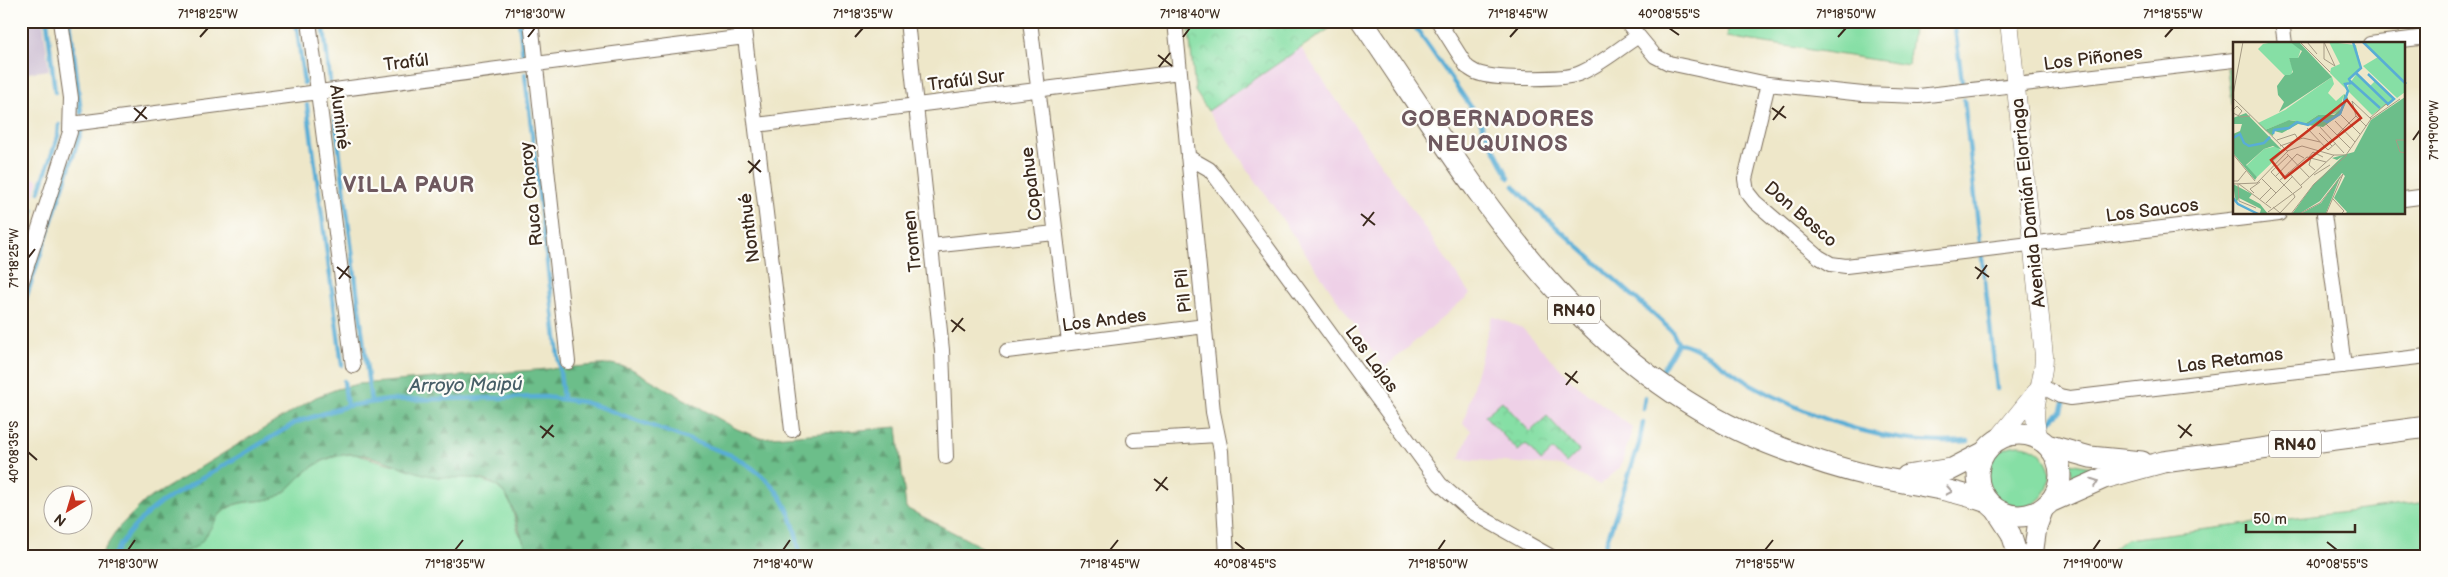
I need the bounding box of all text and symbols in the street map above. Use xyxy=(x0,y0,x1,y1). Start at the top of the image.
text: 71°18'25"W xyxy=(178,7,238,22)
text: 71°18'30"W xyxy=(505,7,565,22)
text: 71°18'35"W xyxy=(833,7,893,22)
text: 71°18'40"W xyxy=(1160,7,1220,22)
text: 71°18'45"W xyxy=(1488,7,1548,22)
text: 40°08'55"S xyxy=(1638,7,1700,22)
text: 71°18'50"W xyxy=(1816,7,1876,22)
text: 71°18'55"W xyxy=(2143,7,2203,22)
street label: Los Piñones xyxy=(2042,42,2144,75)
inset map xyxy=(2233,42,2406,215)
street label: Trafúl xyxy=(382,49,430,76)
street label: Trafúl Sur xyxy=(926,65,1006,96)
street label: Aluminé xyxy=(325,83,354,151)
street label: Avenida Damián Elorriaga xyxy=(2007,97,2050,309)
text: 71°19'00"W xyxy=(2427,100,2442,160)
district label: GOBERNADORES NEUQUINOS xyxy=(1401,106,1595,158)
street label: Ruca Choroy xyxy=(515,140,547,247)
street label: Copahue xyxy=(1017,146,1046,222)
district label: VILLA PAUR xyxy=(343,172,475,199)
street label: Don Bosco xyxy=(1760,177,1841,252)
street label: Nonthué xyxy=(735,192,764,264)
street label: Los Saucos xyxy=(2104,194,2200,227)
street label: Tromen xyxy=(899,209,926,273)
text: 71°18'25"W xyxy=(7,228,22,288)
street label: Pil Pil xyxy=(1171,268,1196,314)
road number: RN40 xyxy=(1548,296,1600,324)
street label: Los Andes xyxy=(1061,305,1148,336)
street label: Las Lajas xyxy=(1340,322,1403,397)
street label: Las Retamas xyxy=(2176,344,2284,377)
water label: Arroyo Maipú xyxy=(408,373,523,398)
text: 40°08'35"S xyxy=(7,421,22,483)
road number: RN40 xyxy=(2269,430,2321,458)
one-way arrow xyxy=(2090,478,2099,488)
north arrow xyxy=(42,484,92,534)
one-way arrow xyxy=(1945,485,1954,495)
scale bar xyxy=(2246,502,2354,534)
text: N xyxy=(51,510,70,530)
text: 50 m xyxy=(2253,510,2287,529)
text: 71°18'30"W xyxy=(98,557,158,572)
text: 71°18'35"W xyxy=(425,557,485,572)
text: 71°18'40"W xyxy=(753,557,813,572)
text: 71°18'45"W xyxy=(1080,557,1140,572)
text: 40°08'45"S xyxy=(1214,557,1276,572)
text: 71°18'50"W xyxy=(1408,557,1468,572)
text: 71°18'55"W xyxy=(1735,557,1795,572)
text: 71°19'00"W xyxy=(2063,557,2123,572)
text: 40°08'55"S xyxy=(2306,557,2368,572)

